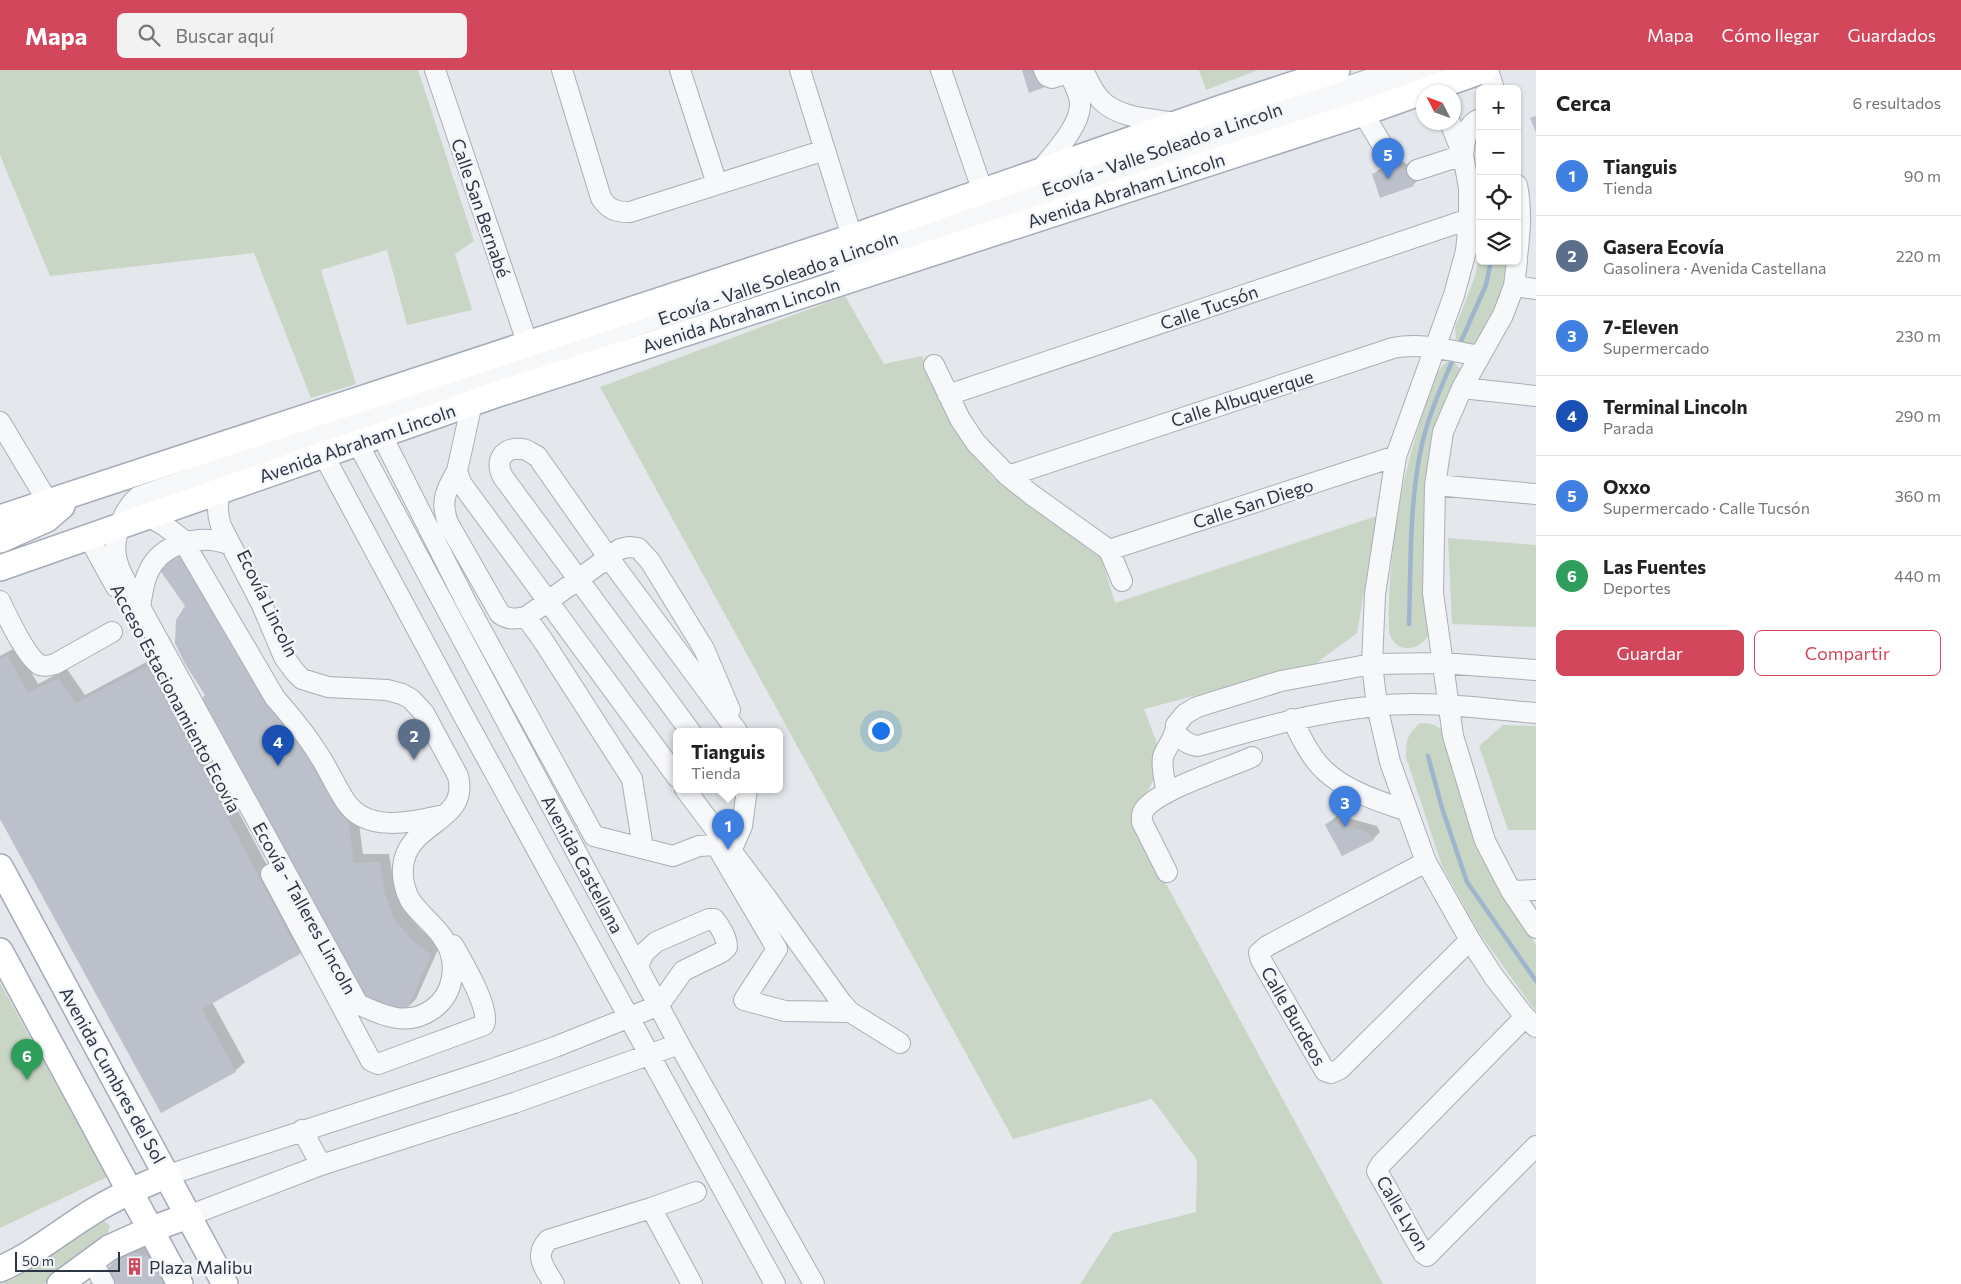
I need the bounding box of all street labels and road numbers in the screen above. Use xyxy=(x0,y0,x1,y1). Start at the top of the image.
street label: Ecovía - Valle Soleado a Lincoln xyxy=(1039,97,1285,201)
street label: Calle San Bernabé xyxy=(447,136,515,280)
street label: Avenida Abraham Lincoln xyxy=(1024,148,1228,232)
street label: Ecovía - Valle Soleado a Lincoln xyxy=(655,226,901,330)
street label: Avenida Abraham Lincoln xyxy=(639,273,843,357)
street label: Calle Tucsón xyxy=(1157,280,1261,334)
street label: Calle Albuquerque xyxy=(1168,365,1316,431)
street label: Avenida Abraham Lincoln xyxy=(256,399,458,487)
street label: Calle San Diego xyxy=(1190,473,1316,533)
street label: Ecovía Lincoln xyxy=(233,546,303,660)
street label: Acceso Estacionamiento Ecovía xyxy=(106,580,246,816)
street label: Avenida Castellana xyxy=(537,791,629,937)
street label: Ecovía - Talleres Lincoln xyxy=(248,818,362,998)
street label: Calle Burdeos xyxy=(1257,962,1331,1070)
street label: Avenida Cumbres del Sol xyxy=(55,983,171,1167)
street label: Calle Lyon xyxy=(1372,1171,1434,1255)

